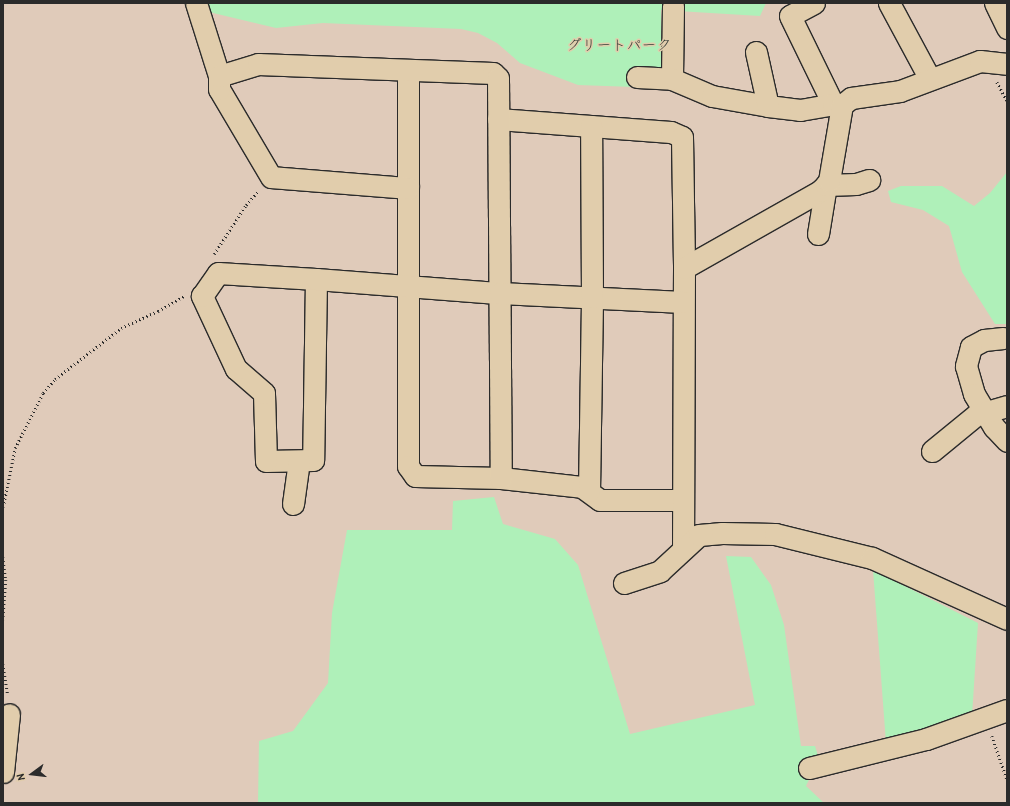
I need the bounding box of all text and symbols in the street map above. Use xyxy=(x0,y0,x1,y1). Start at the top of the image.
park label: グリートパーク xyxy=(567,36,671,54)
north arrow xyxy=(12,754,52,794)
text: N xyxy=(13,772,28,782)

